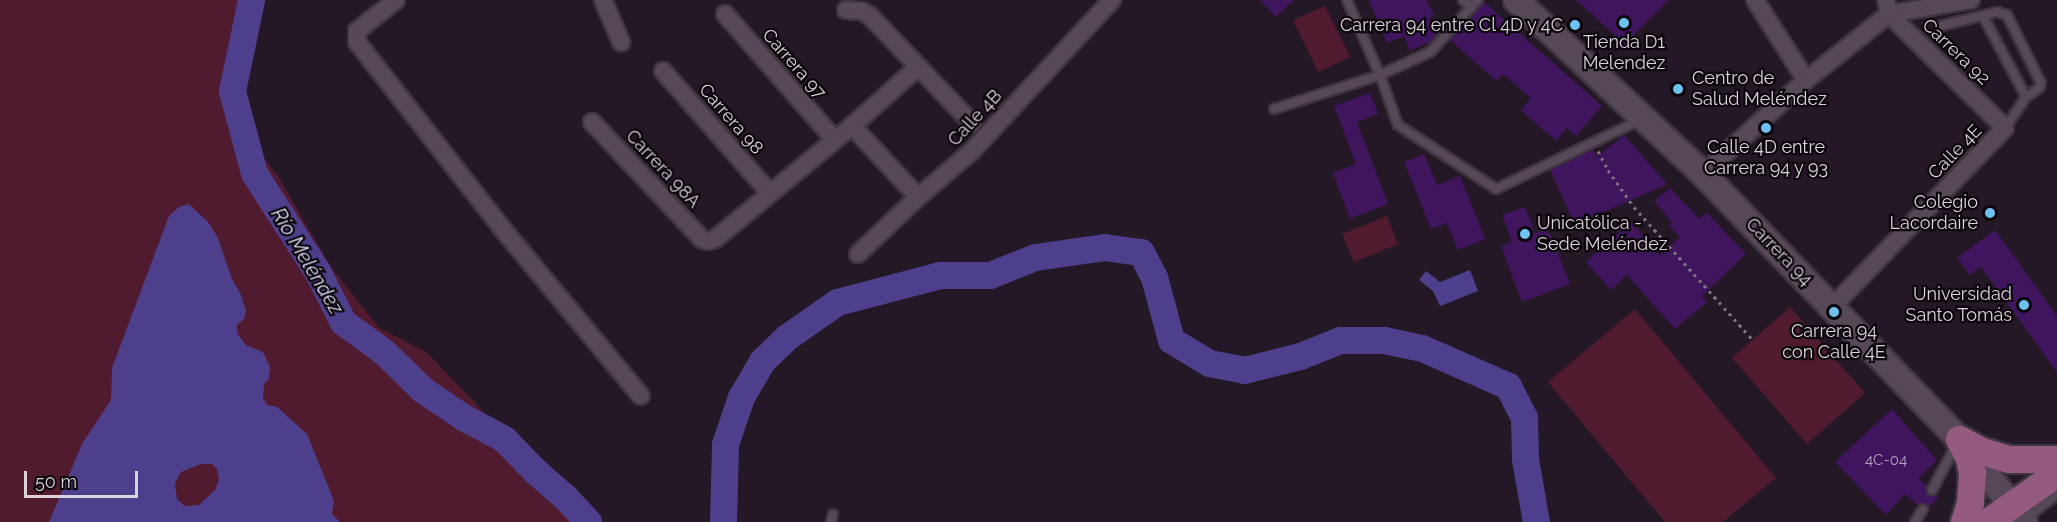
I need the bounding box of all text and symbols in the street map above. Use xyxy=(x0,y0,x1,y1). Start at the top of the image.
place label: Carrera 94 entre Cl 4D y 4C xyxy=(1338,14,1563,36)
street label: Carrera 92 xyxy=(1918,14,1994,90)
marker: Tienda D1 Melendez xyxy=(1617,16,1631,30)
marker: Carrera 94 entre Cl 4D y 4C xyxy=(1568,18,1582,32)
street label: Carrera 97 xyxy=(758,25,830,103)
place label: Tienda D1 Melendez xyxy=(1583,32,1665,74)
place label: Centro de Salud Meléndez xyxy=(1692,68,1827,110)
street label: Carrera 98 xyxy=(694,79,768,159)
marker: Centro de Salud Meléndez xyxy=(1669,80,1687,98)
street label: Calle 4B xyxy=(944,85,1006,151)
street label: Calle 4E xyxy=(1924,120,1986,184)
marker: Calle 4D entre Carrera 94 y 93 xyxy=(1759,121,1773,135)
street label: Carrera 98A xyxy=(621,125,705,213)
place label: Calle 4D entre Carrera 94 y 93 xyxy=(1703,137,1829,180)
place label: Colegio Lacordaire xyxy=(1890,192,1978,234)
water label: Río Meléndez xyxy=(266,204,348,318)
marker: Colegio Lacordaire xyxy=(1983,206,1997,220)
place label: Unicatólica - Sede Meléndez xyxy=(1537,213,1667,256)
street label: Carrera 94 xyxy=(1741,214,1817,290)
marker: Unicatólica - Sede Meléndez xyxy=(1518,227,1532,241)
place label: Universidad Santo Tomás xyxy=(1905,284,2012,326)
marker: Universidad Santo Tomás xyxy=(2017,298,2031,312)
marker: Carrera 94 con Calle 4E xyxy=(1827,305,1841,319)
place label: Carrera 94 con Calle 4E xyxy=(1782,321,1886,364)
house number: 4C-04 xyxy=(1865,452,1907,470)
scale bar xyxy=(27,459,141,497)
text: 50 m xyxy=(35,471,77,492)

